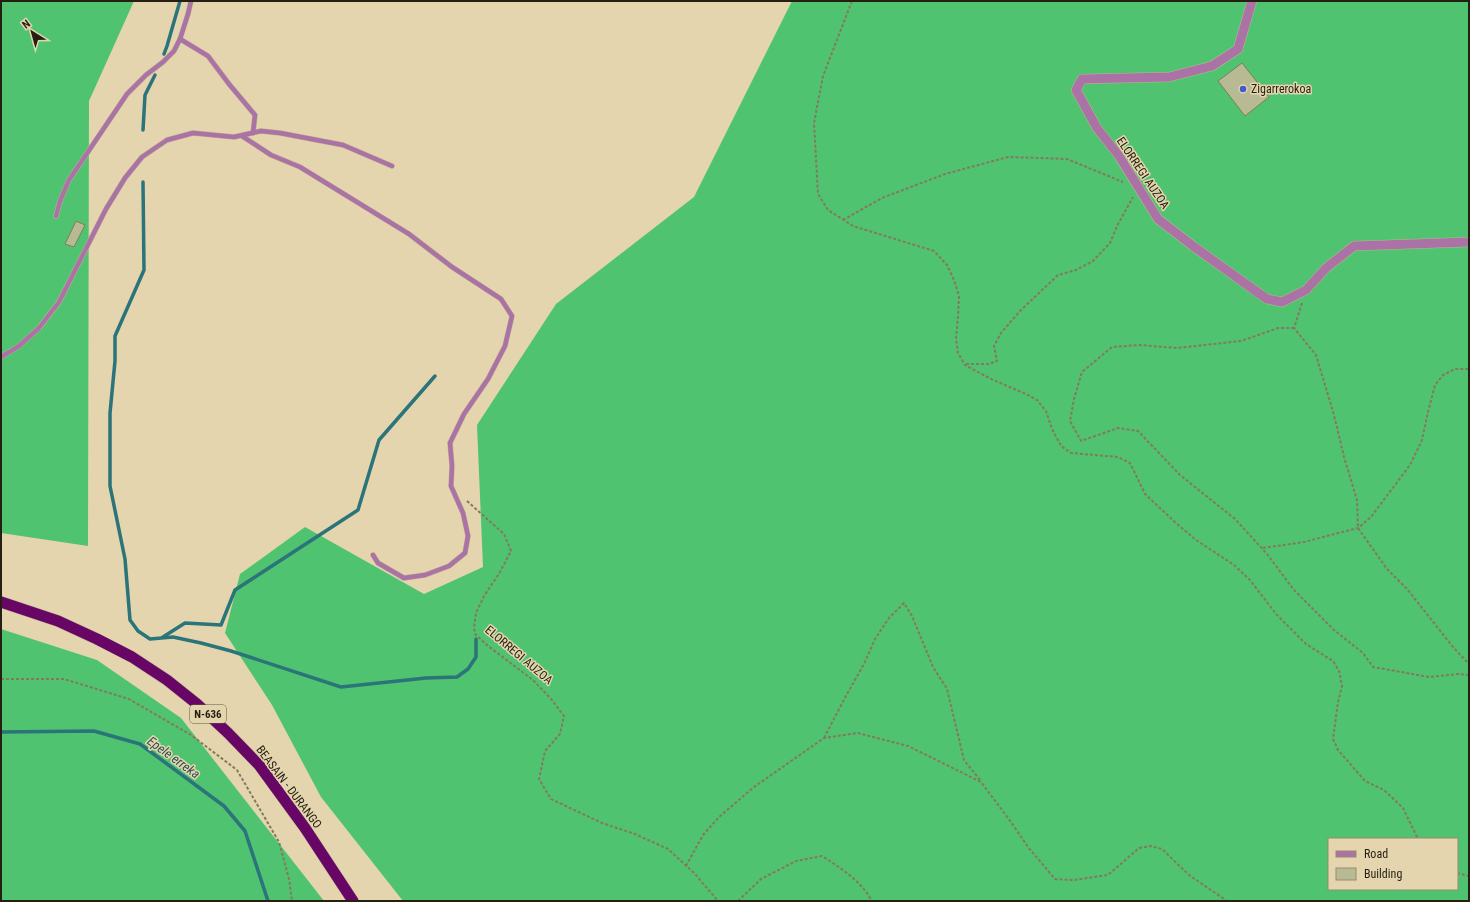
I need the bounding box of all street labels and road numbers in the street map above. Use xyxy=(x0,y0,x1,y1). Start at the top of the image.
street label: ELORREGI AUZOA xyxy=(1114,134,1172,212)
street label: ELORREGI AUZOA xyxy=(482,623,556,687)
road number: N-636 xyxy=(190,705,226,723)
street label: BEASAIN - DURANGO xyxy=(253,743,325,831)

